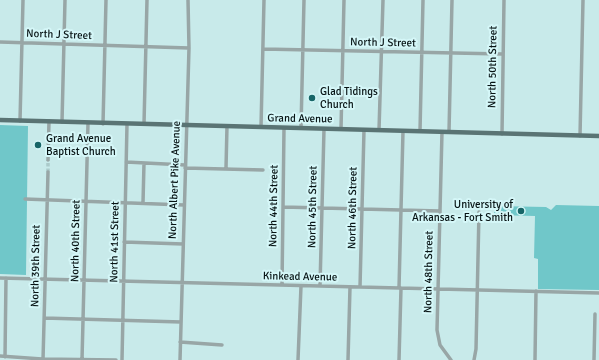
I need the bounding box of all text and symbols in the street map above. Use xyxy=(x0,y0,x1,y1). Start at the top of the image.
street label: North 50th Street xyxy=(486,26,500,108)
street label: North J Street xyxy=(26,27,92,43)
street label: North J Street xyxy=(350,36,416,50)
place label: Glad Tidings Church xyxy=(320,85,378,111)
marker: Glad Tidings Church xyxy=(307,93,317,103)
street label: Grand Avenue xyxy=(267,112,333,126)
street label: North Albert Pike Avenue xyxy=(166,121,184,239)
place label: Grand Avenue Baptist Church xyxy=(46,132,116,158)
marker: Grand Avenue Baptist Church xyxy=(33,140,43,150)
street label: North 44th Street xyxy=(267,165,281,247)
street label: North 45th Street xyxy=(306,166,320,248)
street label: North 46th Street xyxy=(346,167,360,249)
place label: University of Arkansas - Fort Smith xyxy=(412,198,513,224)
street label: North 40th Street xyxy=(69,200,83,282)
street label: North 41st Street xyxy=(108,201,122,283)
marker: University of Arkansas - Fort Smith xyxy=(516,206,526,216)
street label: North 39th Street xyxy=(29,225,43,307)
street label: North 48th Street xyxy=(422,231,436,313)
street label: Kinkead Avenue xyxy=(263,270,337,284)

